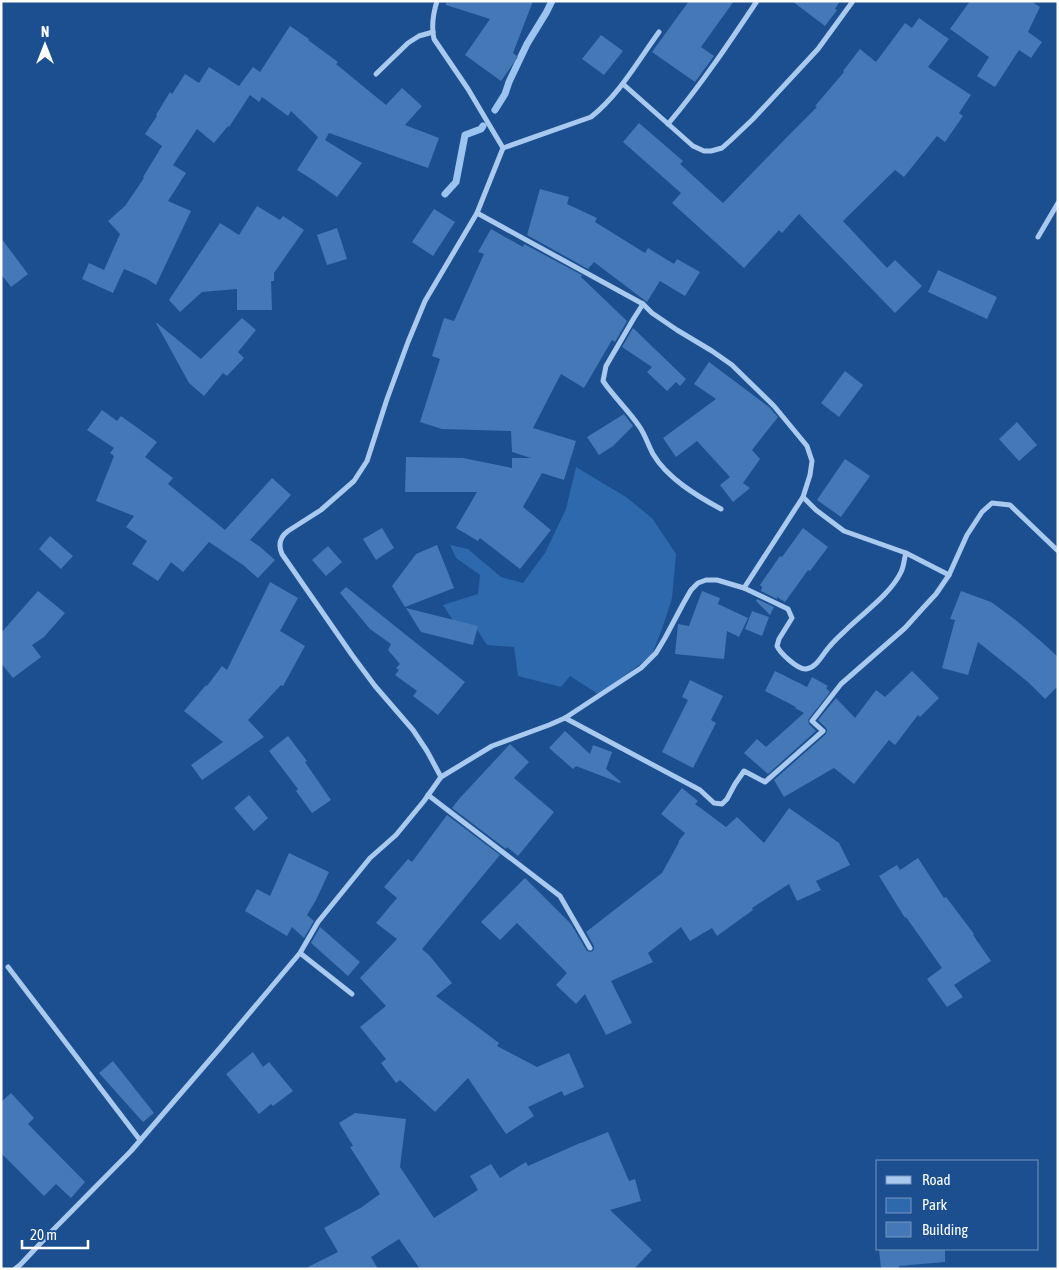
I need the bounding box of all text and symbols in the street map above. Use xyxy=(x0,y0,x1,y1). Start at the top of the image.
north arrow xyxy=(20,20,70,70)
text: N xyxy=(41,24,49,40)
legend xyxy=(876,1160,1039,1250)
text: Road xyxy=(922,1171,951,1188)
text: Park xyxy=(922,1196,947,1213)
scale bar xyxy=(22,1218,89,1250)
text: Building xyxy=(922,1221,968,1238)
text: 20 m xyxy=(30,1226,57,1243)

